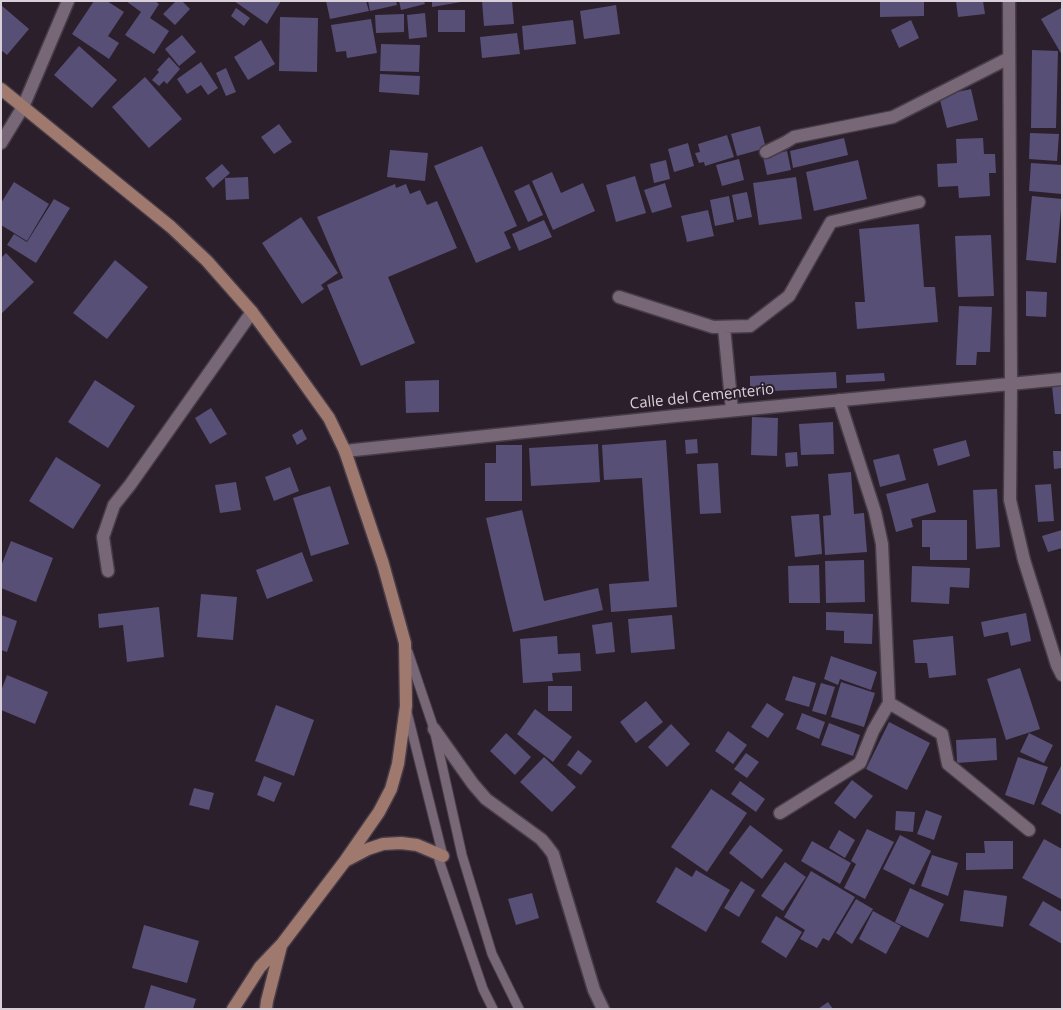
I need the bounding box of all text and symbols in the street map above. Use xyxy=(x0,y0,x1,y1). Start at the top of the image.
street label: Calle del Cementerio xyxy=(629,380,775,414)

